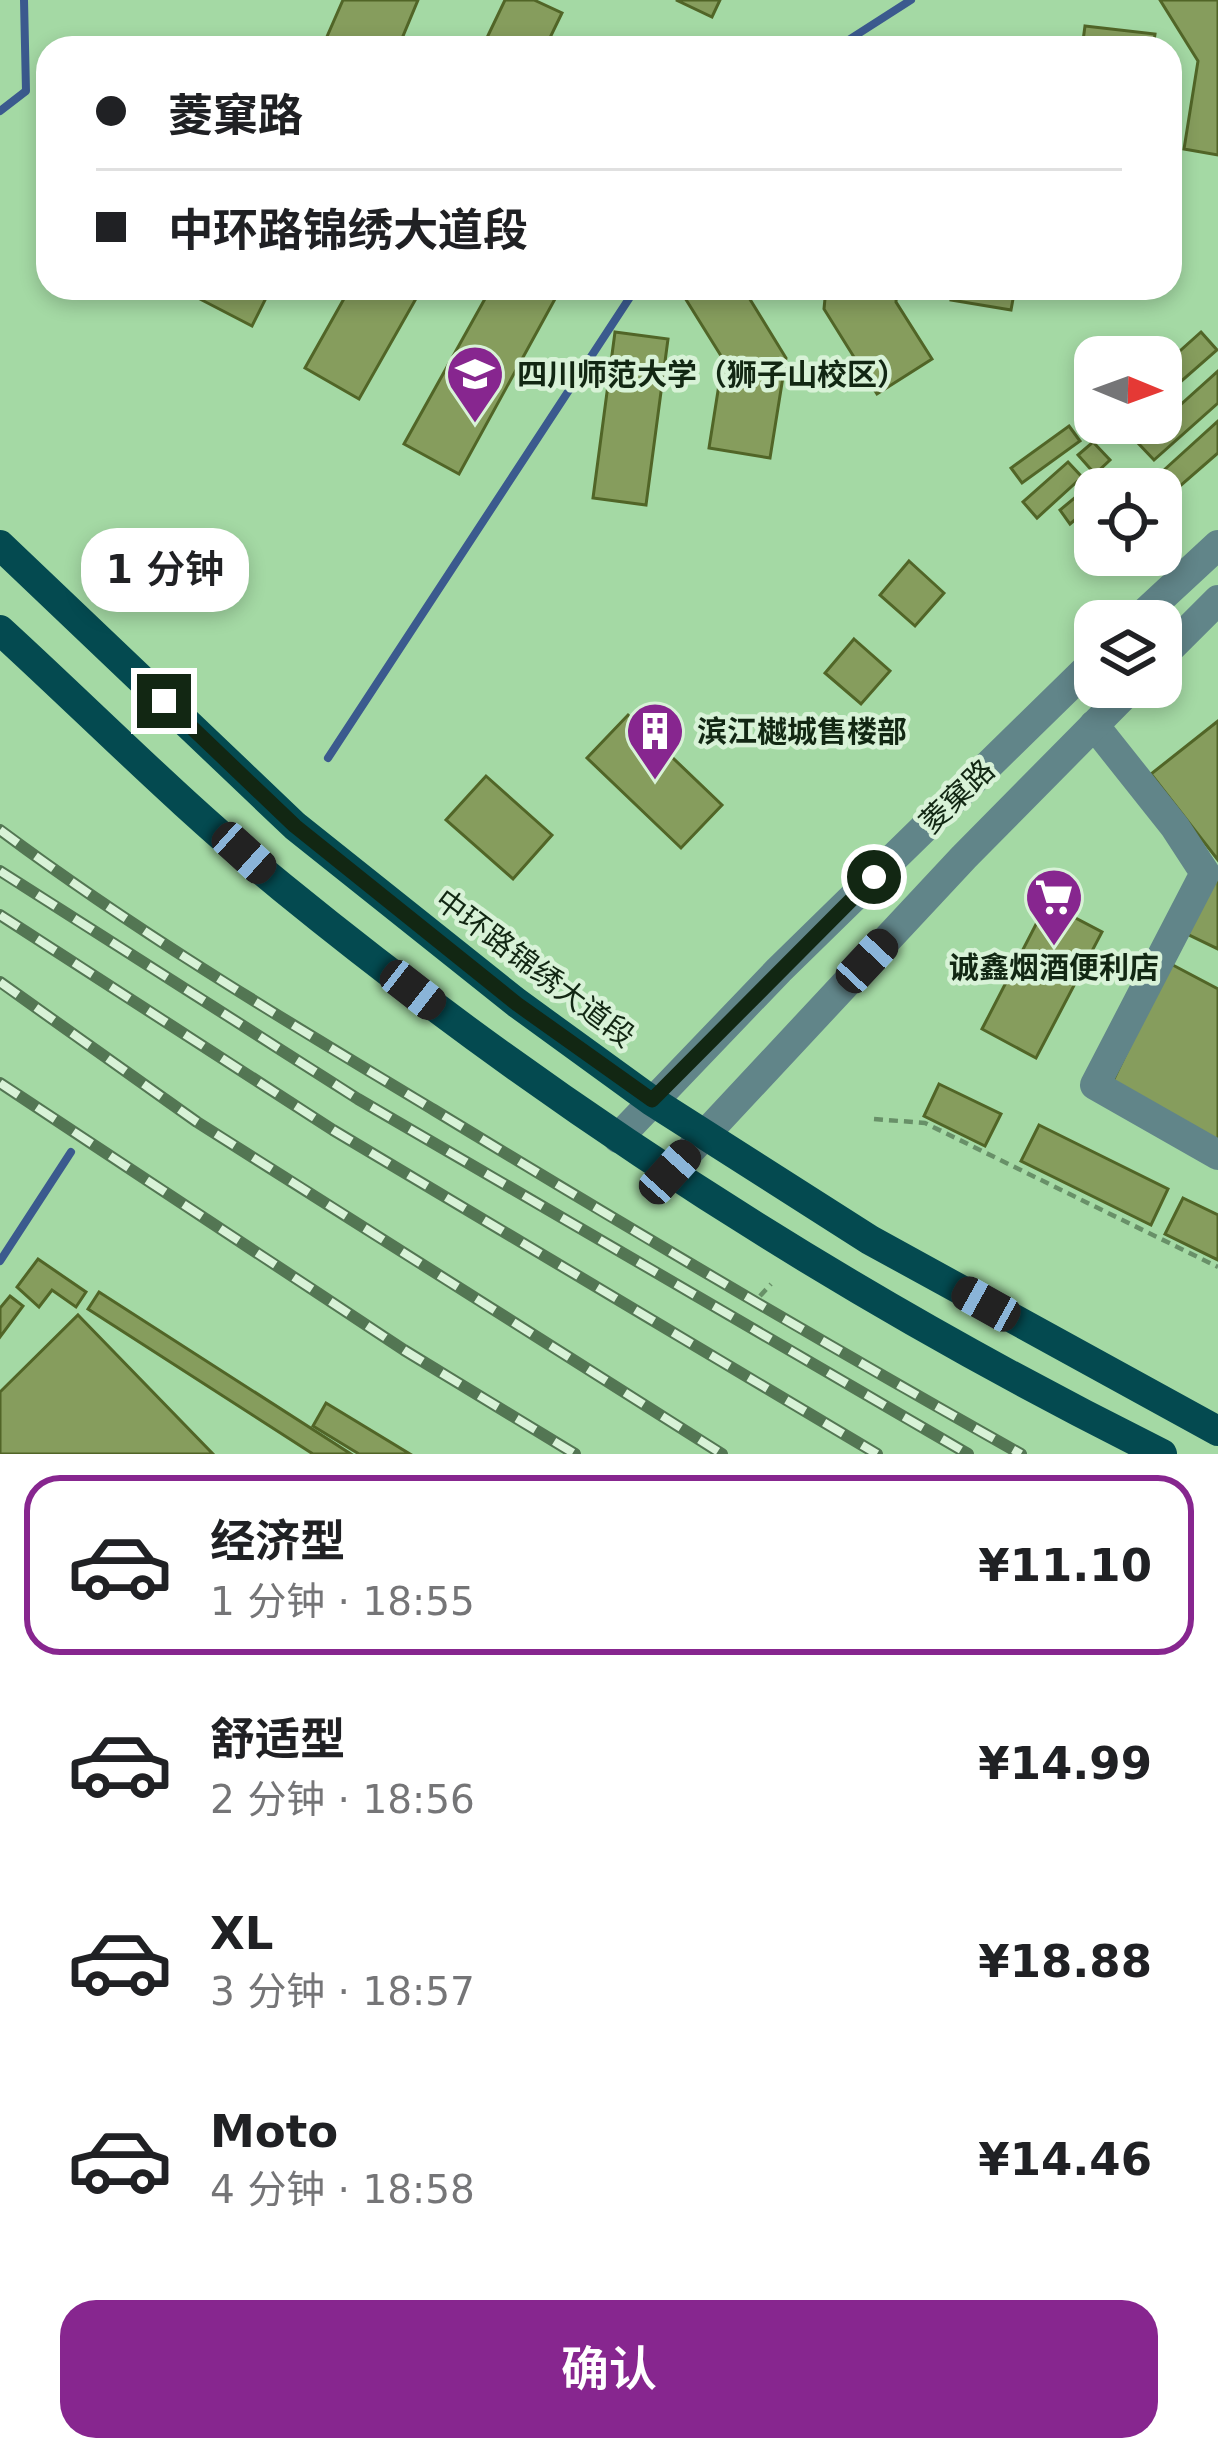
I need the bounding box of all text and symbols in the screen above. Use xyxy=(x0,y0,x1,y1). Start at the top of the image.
text: 菱窠路 xyxy=(168,89,303,142)
text: 中环路锦绣大道段 xyxy=(168,204,528,257)
north arrow xyxy=(1074,336,1182,444)
map controls xyxy=(1074,336,1182,708)
school or university icon: 四川师范大学（狮子山校区） xyxy=(444,343,506,425)
place label: 四川师范大学（狮子山校区） xyxy=(517,357,907,392)
button: locate xyxy=(1074,468,1182,576)
callout: 1 分钟 xyxy=(80,527,248,611)
text: 1 分钟 xyxy=(106,547,224,592)
button: layers xyxy=(1074,600,1182,708)
route end xyxy=(137,674,191,728)
building icon: 滨江樾城售楼部 xyxy=(624,700,686,782)
place label: 滨江樾城售楼部 xyxy=(697,714,907,749)
street label: 菱窠路 xyxy=(912,752,1002,840)
car xyxy=(205,816,283,890)
route start xyxy=(847,850,901,904)
supermarket icon: 诚鑫烟酒便利店 xyxy=(1023,866,1085,948)
street label: 中环路锦绣大道段 xyxy=(429,882,641,1054)
car xyxy=(829,922,905,1000)
place label: 诚鑫烟酒便利店 xyxy=(949,950,1159,985)
car xyxy=(374,954,452,1026)
car xyxy=(633,1133,707,1211)
car xyxy=(946,1271,1026,1337)
icon: car xyxy=(66,1511,174,1619)
text: 经济型 xyxy=(210,1515,345,1568)
text: ¥11.10 xyxy=(978,1539,1152,1592)
text: 1 分钟 · 18:55 xyxy=(210,1579,475,1624)
icon: car xyxy=(66,1709,174,1817)
text: 舒适型 xyxy=(210,1713,345,1766)
text: ¥14.99 xyxy=(978,1737,1152,1790)
text: 2 分钟 · 18:56 xyxy=(210,1777,475,1822)
icon: car xyxy=(66,1907,174,2015)
text: XL xyxy=(210,1907,273,1960)
text: ¥18.88 xyxy=(978,1935,1152,1988)
text: 3 分钟 · 18:57 xyxy=(210,1969,475,2014)
icon: car xyxy=(66,2105,174,2213)
text: Moto xyxy=(210,2105,338,2158)
text: ¥14.46 xyxy=(978,2133,1152,2186)
text: 4 分钟 · 18:58 xyxy=(210,2167,475,2212)
button: 确认 xyxy=(60,2300,1158,2438)

